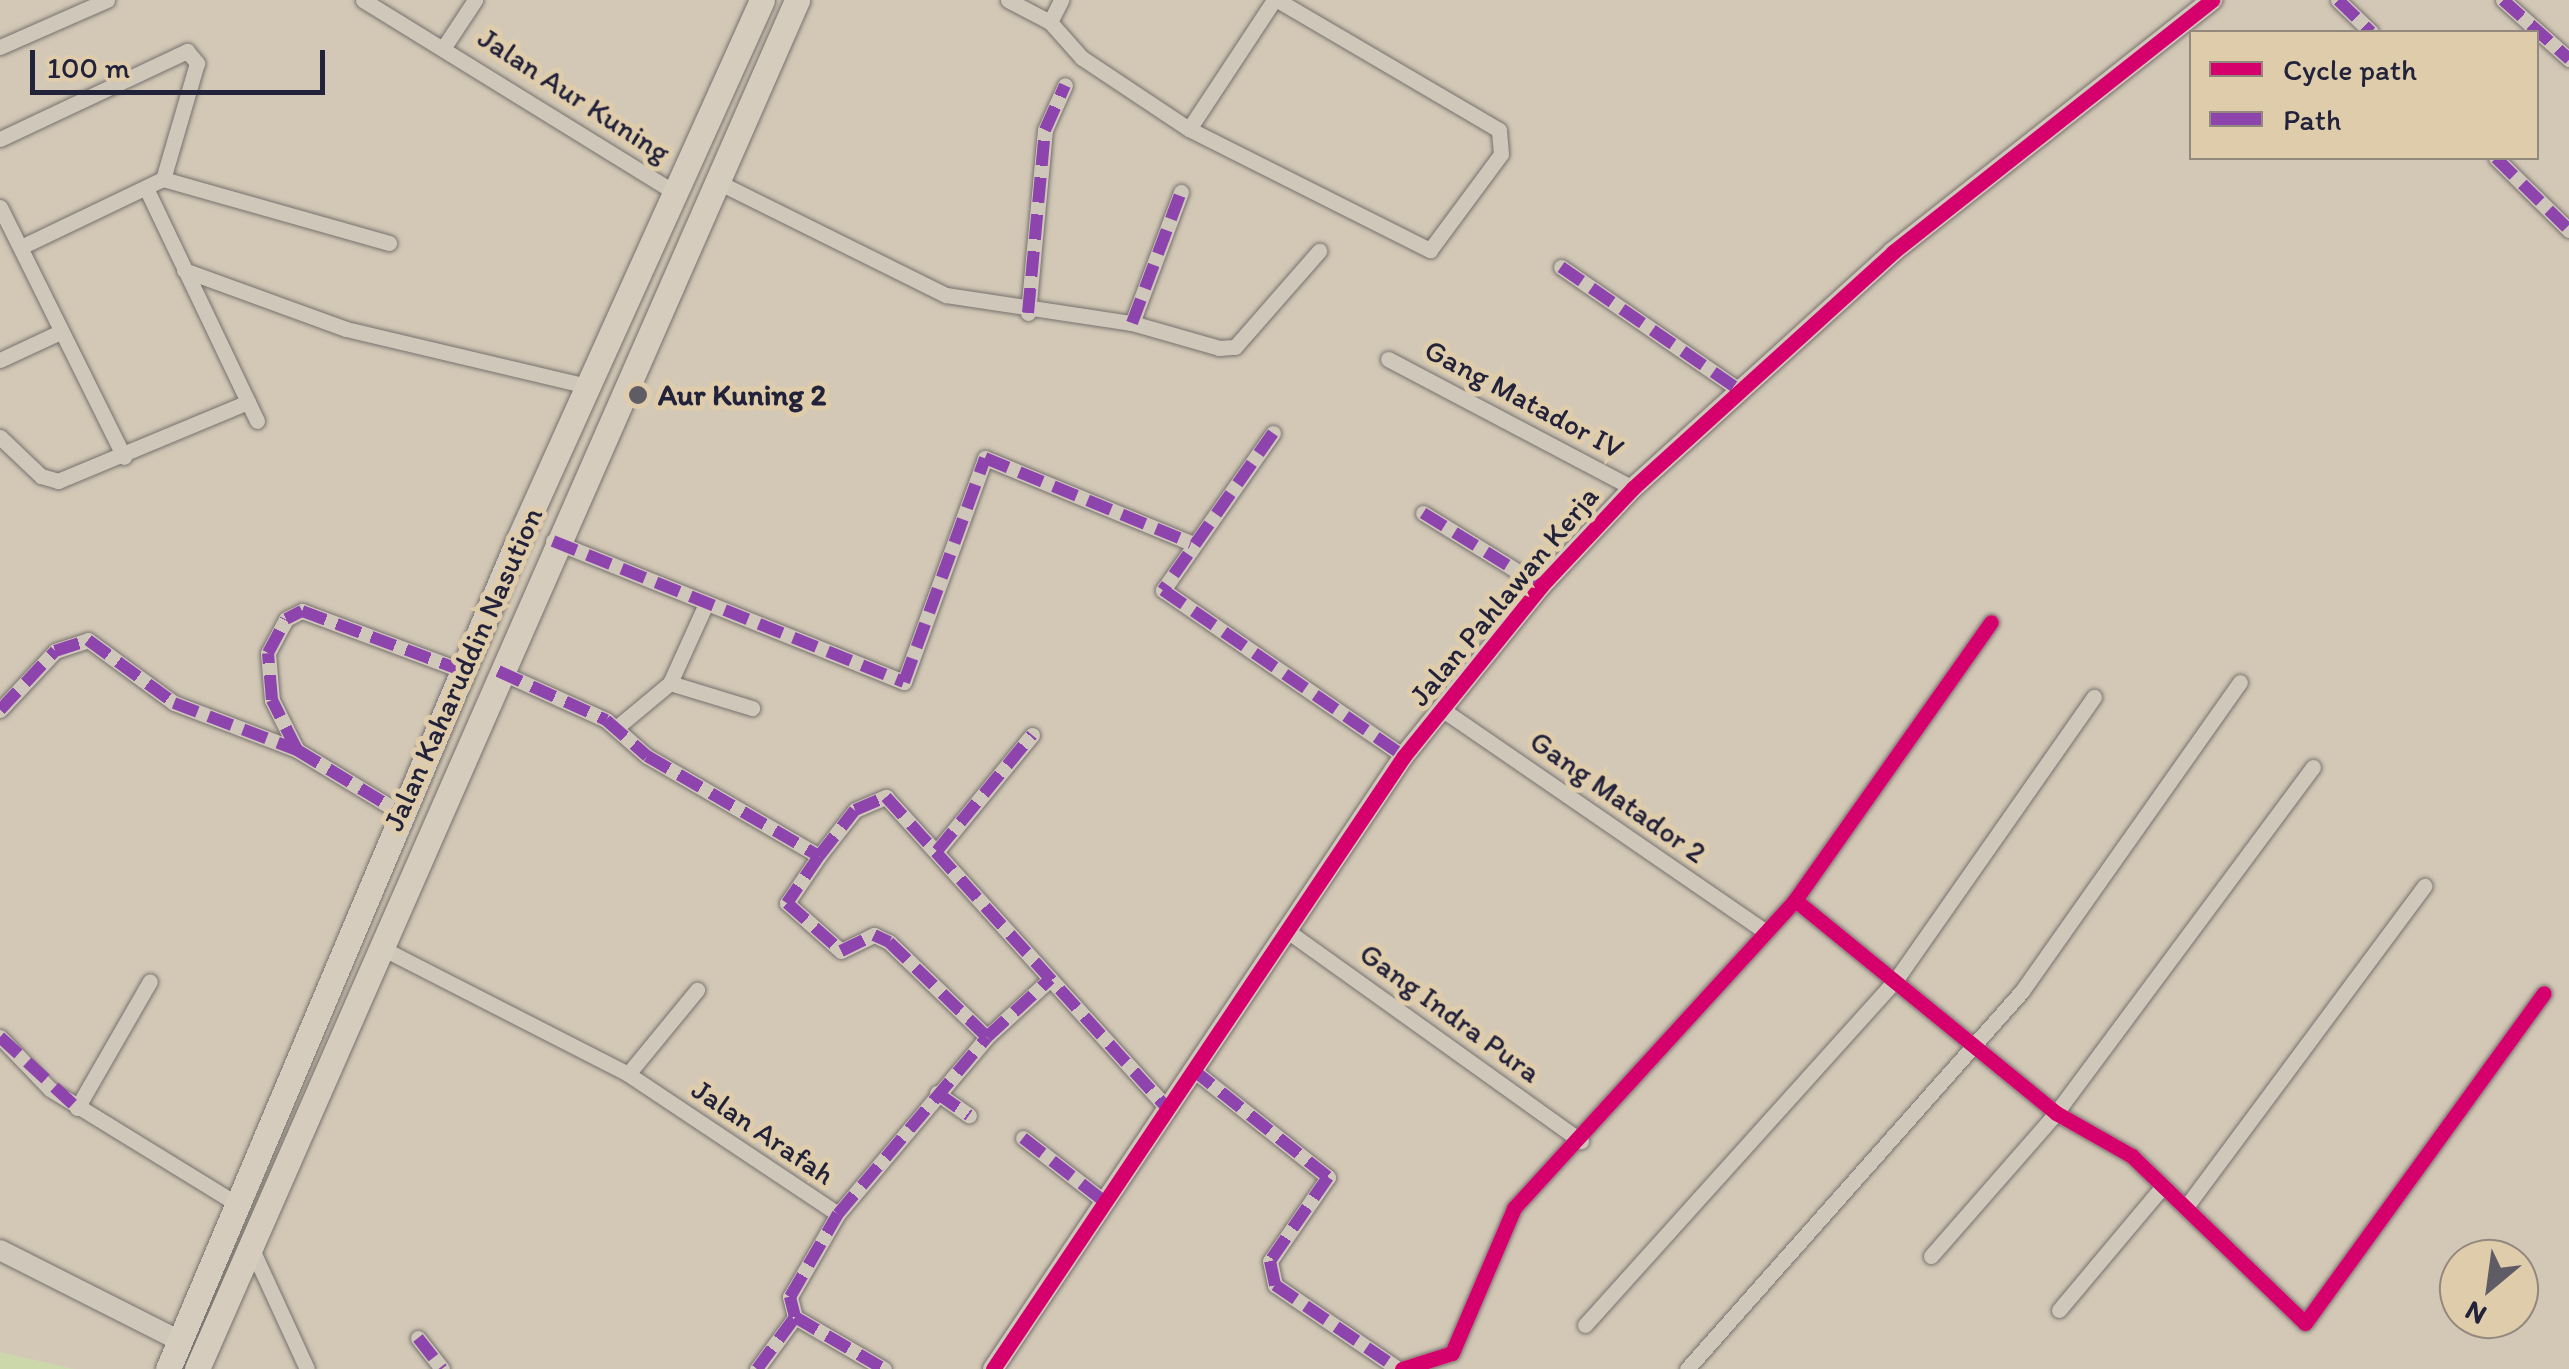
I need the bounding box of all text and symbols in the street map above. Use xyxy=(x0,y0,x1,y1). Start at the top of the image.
street label: Jalan Aur Kuning xyxy=(471,20,677,170)
scale bar xyxy=(35,30,330,92)
legend xyxy=(2189,30,2539,160)
text: 100 m xyxy=(47,49,130,86)
text: Cycle path xyxy=(2283,51,2417,88)
text: Path xyxy=(2283,101,2341,138)
street label: Gang Matador IV xyxy=(1419,332,1629,466)
place label: Aur Kuning 2 xyxy=(658,377,826,413)
marker: Aur Kuning 2 xyxy=(627,384,649,406)
street label: Jalan Pahlawan Kerja xyxy=(1402,480,1606,712)
street label: Jalan Kaharuddin Nasution xyxy=(375,502,551,836)
street label: Gang Matador 2 xyxy=(1523,723,1713,871)
street label: Gang Indra Pura xyxy=(1353,936,1547,1090)
street label: Jalan Arafah xyxy=(685,1071,841,1193)
north arrow xyxy=(2439,1239,2539,1339)
text: N xyxy=(2459,1294,2492,1333)

